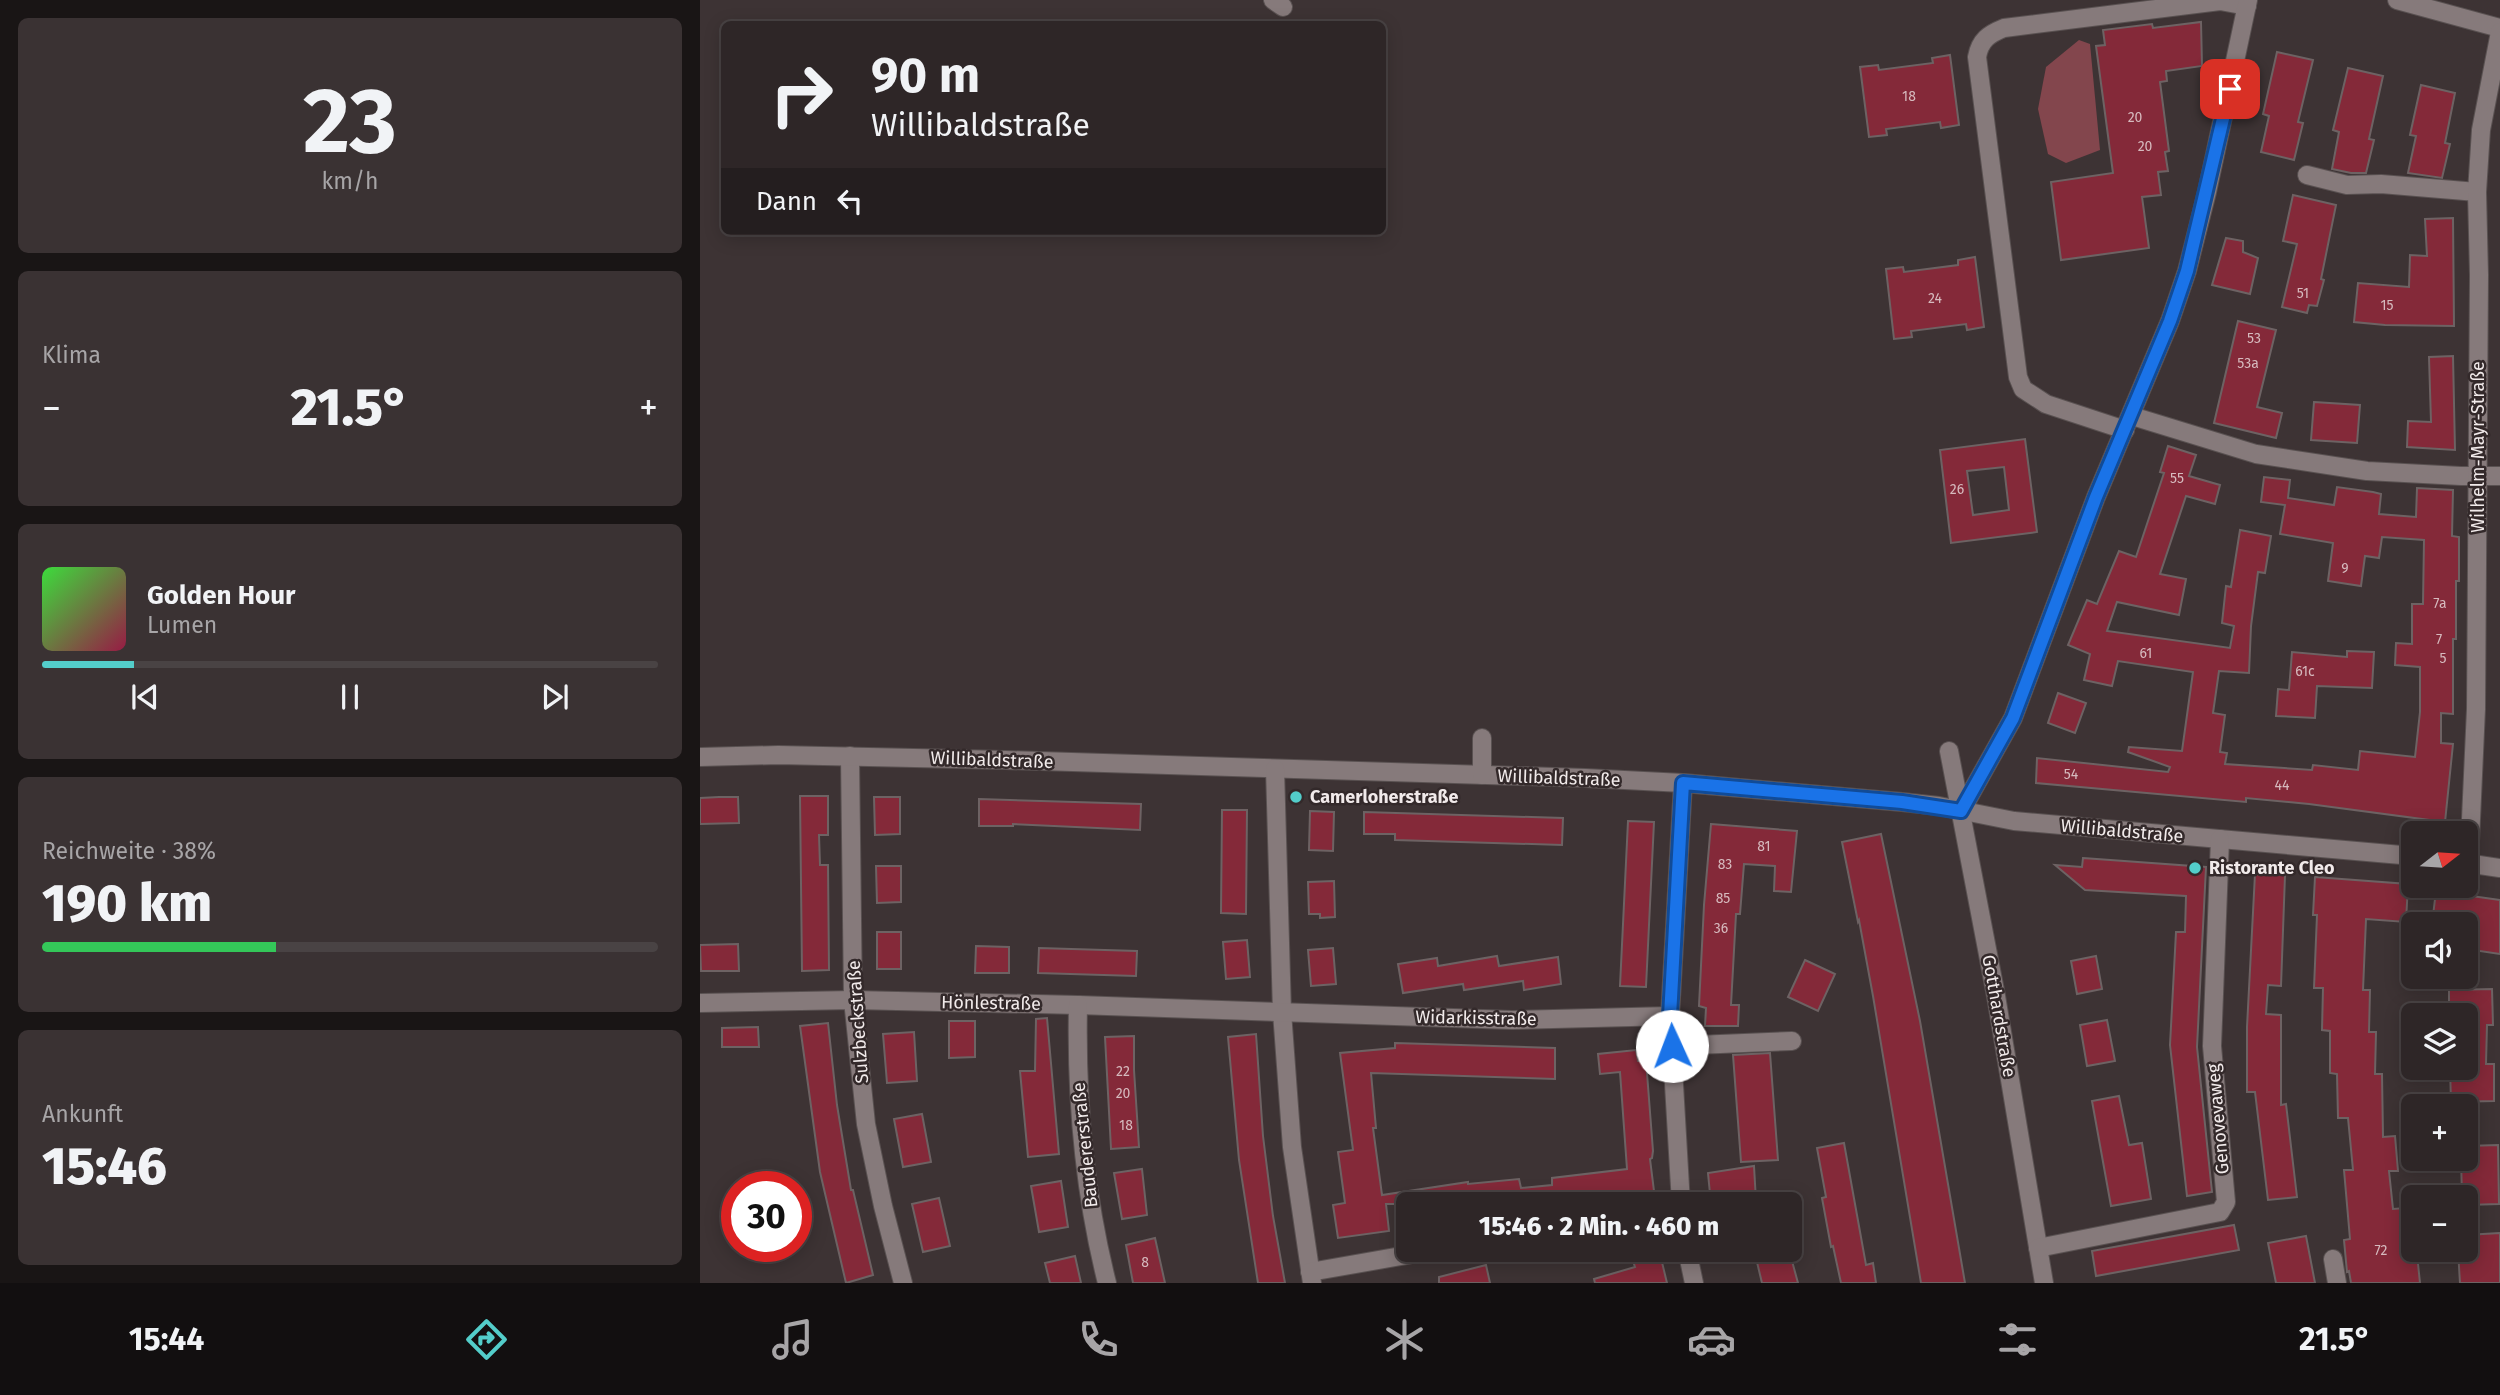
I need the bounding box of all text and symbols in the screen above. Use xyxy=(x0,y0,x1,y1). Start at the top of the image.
text: 90 m xyxy=(871,46,980,105)
icon: right xyxy=(756,49,847,140)
pin xyxy=(2200,59,2260,119)
text: 23 xyxy=(303,67,397,176)
icon: arrive xyxy=(2211,70,2249,108)
house number: 18 xyxy=(1902,88,1916,105)
text: Willibaldstraße xyxy=(871,106,1090,144)
house number: 20 xyxy=(2128,109,2143,126)
house number: 20 xyxy=(2138,138,2153,155)
text: km/h xyxy=(322,167,378,195)
icon: left xyxy=(831,182,869,220)
text: Dann xyxy=(756,186,817,217)
house number: 51 xyxy=(2297,285,2309,302)
house number: 24 xyxy=(1928,290,1943,307)
house number: 15 xyxy=(2380,297,2394,314)
house number: 53 xyxy=(2247,330,2261,347)
text: Klima xyxy=(42,341,101,369)
house number: 53a xyxy=(2237,355,2259,372)
street label: Wilhelm-Mayr-Straße xyxy=(2467,361,2489,533)
text: 21.5° xyxy=(291,376,409,439)
text: − xyxy=(42,385,61,431)
text: + xyxy=(639,385,658,431)
house number: 55 xyxy=(2170,470,2184,487)
house number: 26 xyxy=(1950,481,1964,498)
house number: 9 xyxy=(2341,560,2349,577)
text: Golden Hour xyxy=(147,580,295,611)
house number: 7a xyxy=(2433,595,2447,612)
text: Lumen xyxy=(147,611,217,639)
house number: 7 xyxy=(2436,631,2442,648)
house number: 61 xyxy=(2140,645,2152,662)
house number: 5 xyxy=(2439,650,2447,667)
house number: 61c xyxy=(2295,663,2315,680)
icon: previous xyxy=(126,678,164,716)
icon: pause xyxy=(331,678,369,716)
icon: next xyxy=(536,678,574,716)
street label: Willibaldstraße xyxy=(930,747,1054,773)
street label: Willibaldstraße xyxy=(1497,765,1621,791)
house number: 54 xyxy=(2064,766,2079,783)
house number: 44 xyxy=(2275,777,2290,794)
place label: Camerloherstraße xyxy=(1310,786,1458,808)
marker: Camerloherstraße xyxy=(1288,789,1304,805)
street label: Willibaldstraße xyxy=(2060,815,2184,847)
north arrow xyxy=(2401,821,2478,898)
map controls xyxy=(2401,821,2478,1262)
text: Reichweite · 38% xyxy=(42,837,216,865)
house number: 81 xyxy=(1757,838,1771,855)
house number: 83 xyxy=(1718,856,1732,873)
place label: Ristorante Cleo xyxy=(2209,857,2335,879)
marker: Ristorante Cleo xyxy=(2187,860,2203,876)
text: 190 km xyxy=(42,872,212,935)
house number: 85 xyxy=(1716,890,1730,907)
button: sound xyxy=(2401,912,2478,989)
house number: 36 xyxy=(1714,920,1728,937)
street label: Gotthardstraße xyxy=(1977,953,2021,1079)
street label: Sulzbeckstraße xyxy=(843,960,873,1084)
street label: Hönlestraße xyxy=(941,991,1041,1015)
button: layers xyxy=(2401,1003,2478,1080)
street label: Widarkisstraße xyxy=(1415,1006,1537,1030)
position arrow xyxy=(1635,1009,1709,1083)
street label: Genovevaweg xyxy=(2202,1062,2234,1175)
house number: 22 xyxy=(1116,1063,1130,1080)
street label: Baudererstraße xyxy=(1067,1081,1103,1209)
house number: 20 xyxy=(1116,1085,1131,1102)
button: + xyxy=(2401,1094,2478,1171)
text: Ankunft xyxy=(42,1100,123,1128)
house number: 18 xyxy=(1119,1117,1133,1134)
text: 15:46 xyxy=(42,1135,167,1198)
speed limit sign: 30 xyxy=(721,1171,812,1262)
button: − xyxy=(2401,1185,2478,1262)
text: 15:46 · 2 Min. · 460 m xyxy=(1479,1211,1719,1242)
house number: 72 xyxy=(2375,1242,2388,1259)
house number: 8 xyxy=(1141,1254,1149,1271)
icon: directions xyxy=(462,1315,511,1364)
icon: music xyxy=(768,1315,817,1364)
icon: phone xyxy=(1074,1315,1123,1364)
icon: climate xyxy=(1380,1315,1429,1364)
icon: car xyxy=(1687,1315,1736,1364)
icon: filters xyxy=(1993,1315,2042,1364)
text: 15:44 xyxy=(129,1320,204,1358)
text: 21.5° xyxy=(2299,1320,2371,1358)

